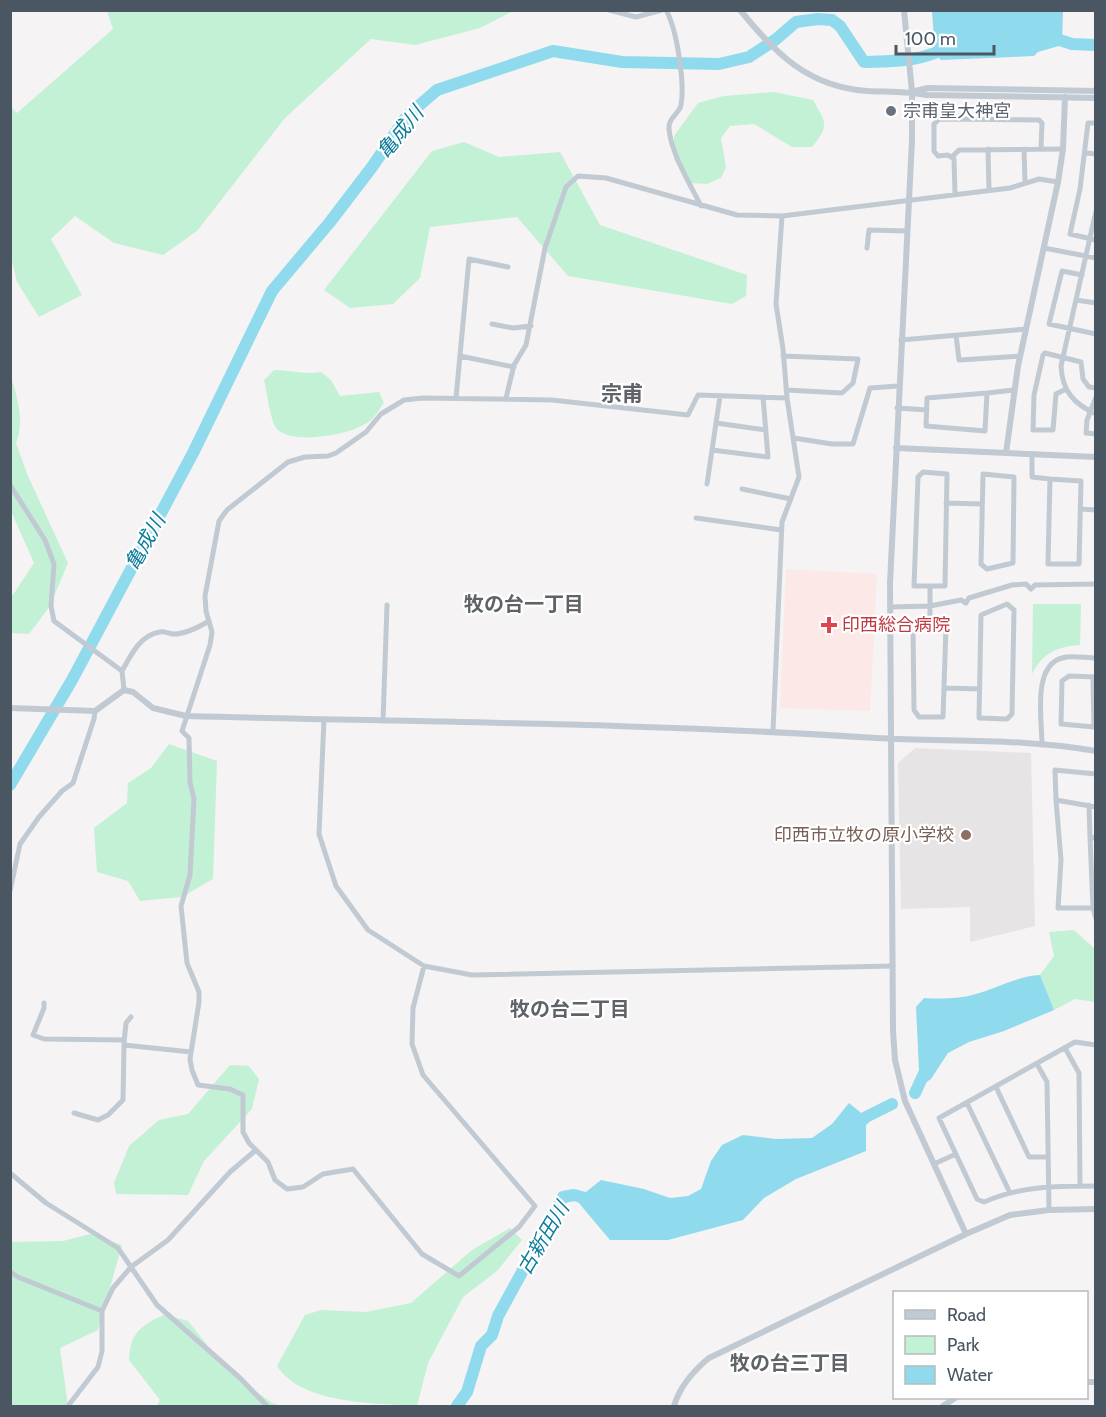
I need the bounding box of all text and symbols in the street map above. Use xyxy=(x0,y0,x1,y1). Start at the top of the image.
scale bar xyxy=(896,18,994,56)
text: 100 m xyxy=(905,28,956,50)
water label: 亀成川 xyxy=(372,100,429,163)
place label: 宗甫皇大神宮 xyxy=(903,100,1011,122)
marker: 宗甫皇大神宮 xyxy=(884,104,898,118)
district label: 宗甫 xyxy=(601,381,643,406)
water label: 亀成川 xyxy=(120,508,171,574)
district label: 牧の台一丁目 xyxy=(464,592,584,616)
place label: 印西総合病院 xyxy=(842,614,950,636)
marker: 印西総合病院 xyxy=(820,616,838,634)
place label: 印西市立牧の原小学校 xyxy=(774,824,954,846)
marker: 印西市立牧の原小学校 xyxy=(959,828,973,842)
district label: 牧の台二丁目 xyxy=(510,997,630,1021)
water label: 古新田川 xyxy=(512,1196,575,1278)
legend xyxy=(893,1291,1088,1399)
text: Road xyxy=(947,1304,986,1326)
text: Park xyxy=(947,1334,980,1356)
district label: 牧の台三丁目 xyxy=(730,1351,850,1375)
text: Water xyxy=(947,1364,993,1386)

